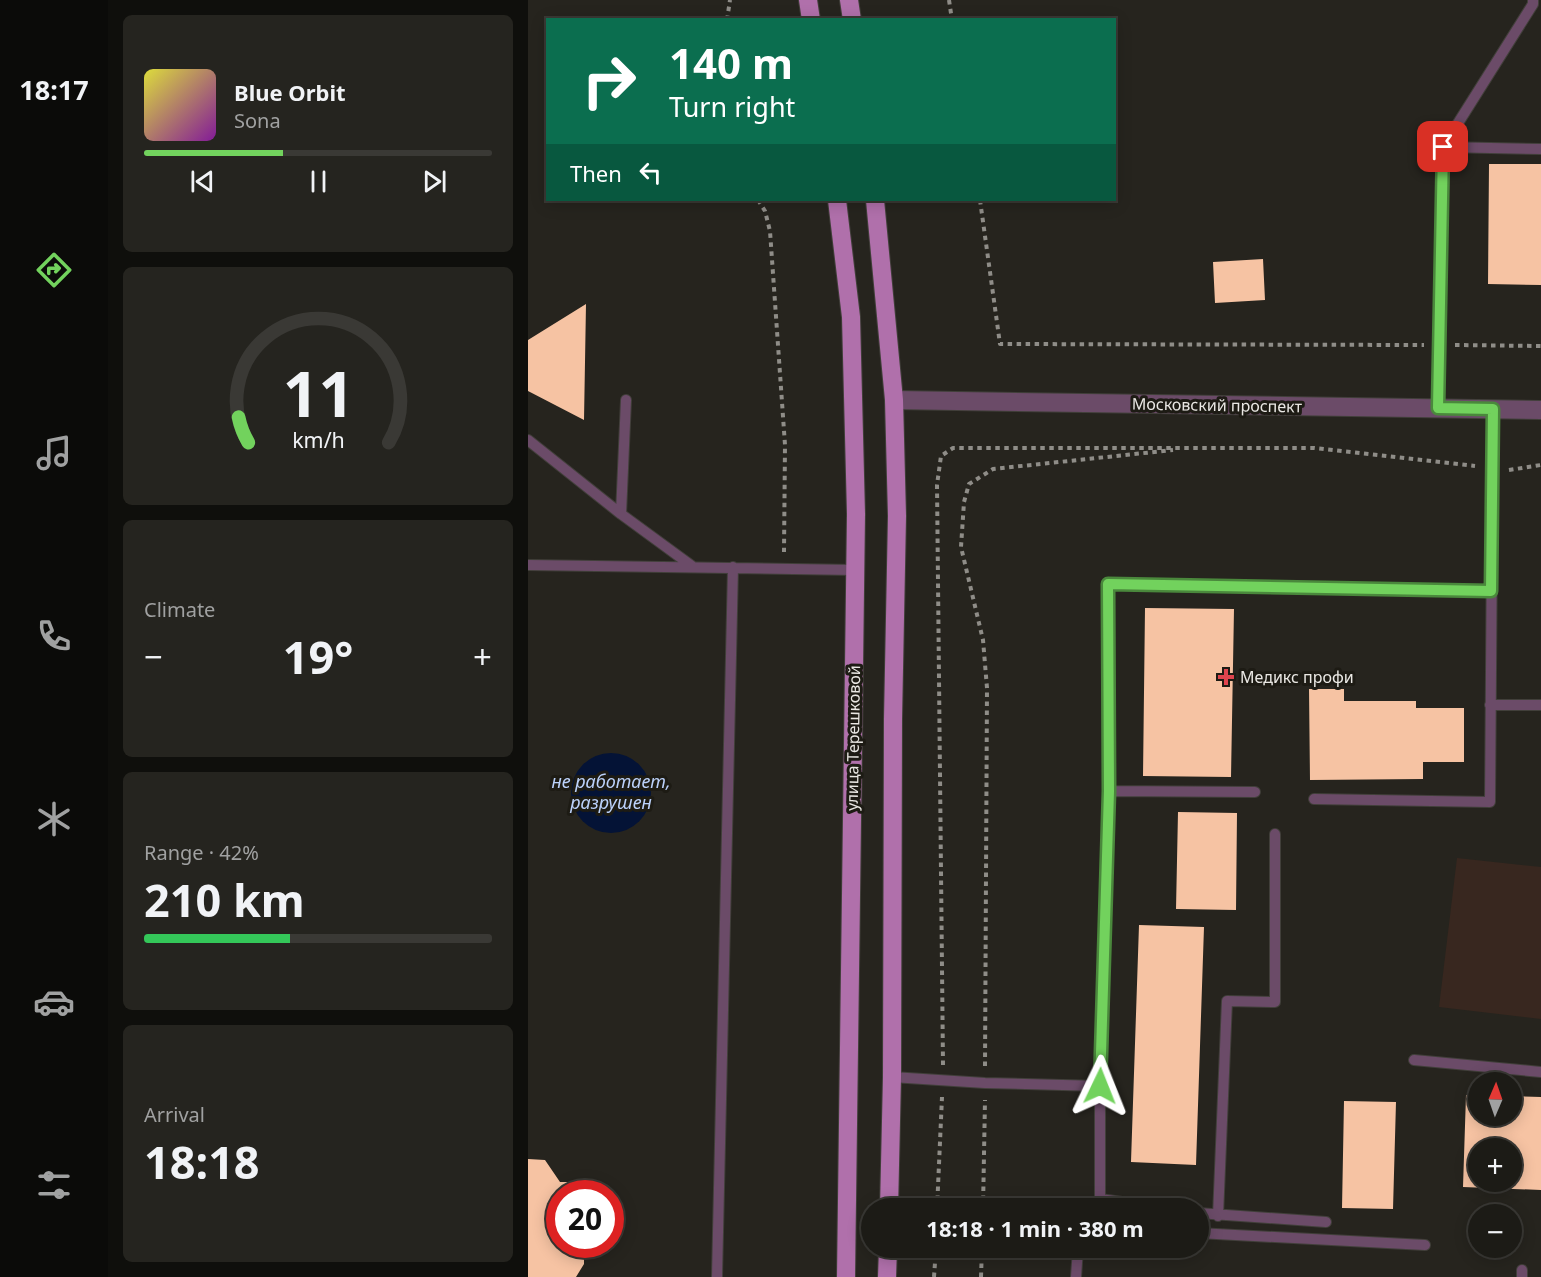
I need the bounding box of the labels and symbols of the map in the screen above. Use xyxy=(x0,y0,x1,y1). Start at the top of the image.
pin xyxy=(1417,121,1468,172)
street label: Московский проспект xyxy=(1132,393,1303,417)
street label: улица Терешковой xyxy=(841,665,865,811)
place label: Медикс профи xyxy=(1240,666,1354,688)
marker: Медикс профи xyxy=(1217,668,1235,686)
water label: не работает, разрушен xyxy=(551,769,671,814)
position arrow xyxy=(1068,1054,1132,1118)
north arrow xyxy=(1468,1072,1522,1126)
speed limit sign: 20 xyxy=(546,1180,624,1258)

